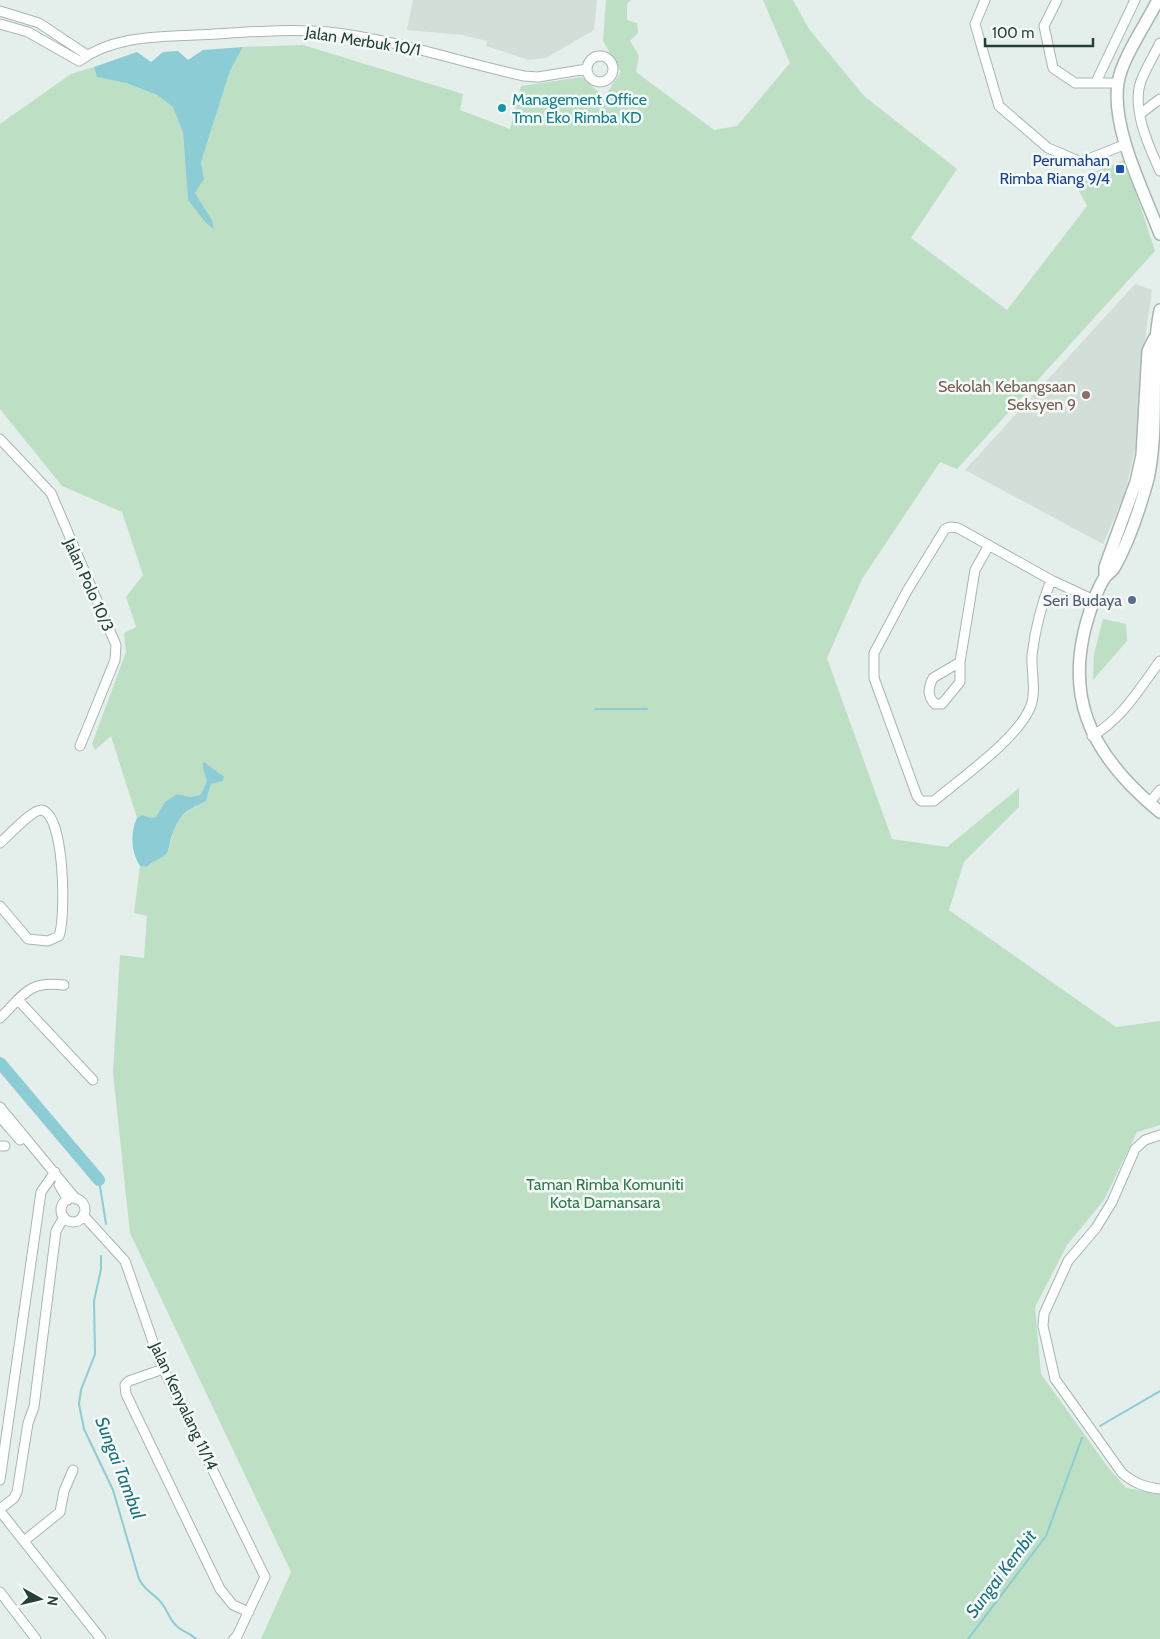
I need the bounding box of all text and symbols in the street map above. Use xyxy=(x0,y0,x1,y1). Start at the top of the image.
scale bar xyxy=(985,15,1092,47)
street label: Jalan Merbuk 10/1 xyxy=(303,22,422,59)
text: 100 m xyxy=(992,24,1034,42)
place label: Management Office Tmn Eko Rimba KD xyxy=(512,90,647,127)
marker: Management Office Tmn Eko Rimba KD xyxy=(496,102,508,114)
place label: Perumahan Rimba Riang 9/4 xyxy=(999,151,1110,188)
marker: Perumahan Rimba Riang 9/4 xyxy=(1114,163,1126,175)
place label: Sekolah Kebangsaan Seksyen 9 xyxy=(938,377,1076,414)
marker: Sekolah Kebangsaan Seksyen 9 xyxy=(1080,389,1092,401)
street label: Jalan Polo 10/3 xyxy=(60,535,118,634)
place label: Seri Budaya xyxy=(1043,591,1122,610)
marker: Seri Budaya xyxy=(1126,594,1138,606)
park label: Taman Rimba Komuniti Kota Damansara xyxy=(526,1175,684,1212)
street label: Jalan Kenyalang 11/14 xyxy=(146,1338,222,1473)
water label: Sungai Tambul xyxy=(90,1414,150,1523)
water label: Sungai Kembit xyxy=(961,1525,1041,1622)
north arrow xyxy=(15,1574,65,1624)
text: N xyxy=(43,1595,62,1607)

